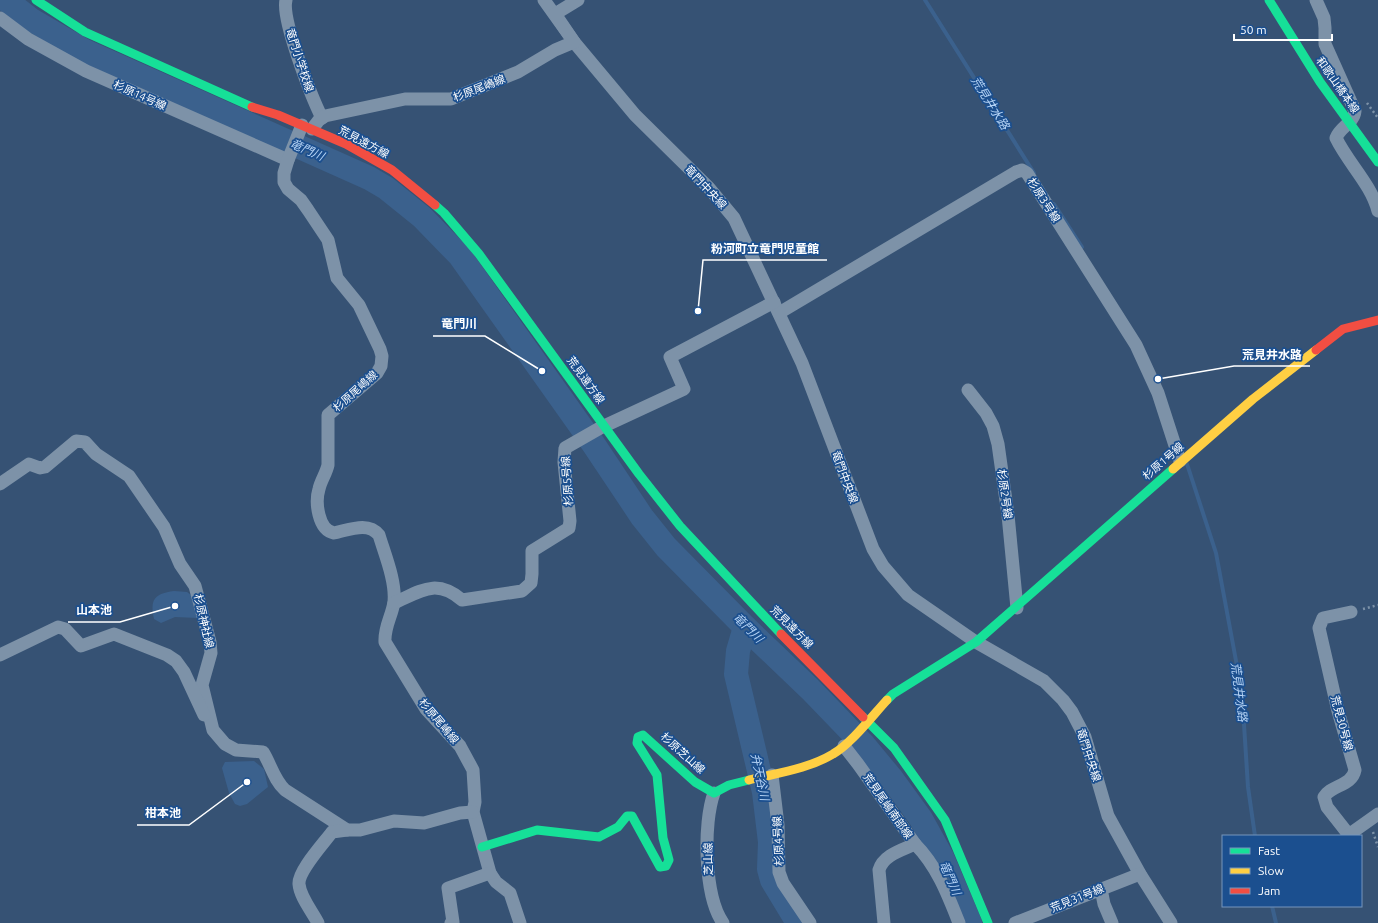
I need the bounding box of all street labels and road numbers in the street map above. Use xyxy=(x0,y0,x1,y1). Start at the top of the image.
street label: 竜門小学校線 xyxy=(284,27,316,93)
street label: 和歌山橋本線 xyxy=(1314,55,1362,115)
street label: 杉原尾嶋線 xyxy=(451,73,507,103)
street label: 杉原14号線 xyxy=(112,78,168,112)
street label: 荒見遠方線 xyxy=(337,124,391,160)
street label: 竜門中央線 xyxy=(683,163,729,211)
street label: 杉原3号線 xyxy=(1025,176,1063,224)
street label: 荒見遠方線 xyxy=(565,354,607,406)
street label: 杉原尾嶋線 xyxy=(331,368,379,414)
street label: 杉原1号線 xyxy=(1140,440,1186,482)
street label: 竜門中央線 xyxy=(830,449,860,505)
street label: 杉原5号線 xyxy=(559,456,575,506)
street label: 杉原2号線 xyxy=(996,468,1014,520)
street label: 杉原神社線 xyxy=(192,593,216,649)
street label: 荒見遠方線 xyxy=(768,603,816,651)
street label: 荒見30号線 xyxy=(1329,694,1355,752)
street label: 杉原尾嶋線 xyxy=(417,696,461,746)
street label: 竜門中央線 xyxy=(1075,727,1103,783)
street label: 杉原芝山線 xyxy=(659,730,707,776)
street label: 荒見尾嶋南部線 xyxy=(861,771,915,841)
street label: 杉原4号線 xyxy=(771,816,785,866)
street label: 芝山線 xyxy=(702,843,714,876)
street label: 荒見31号線 xyxy=(1049,882,1105,914)

